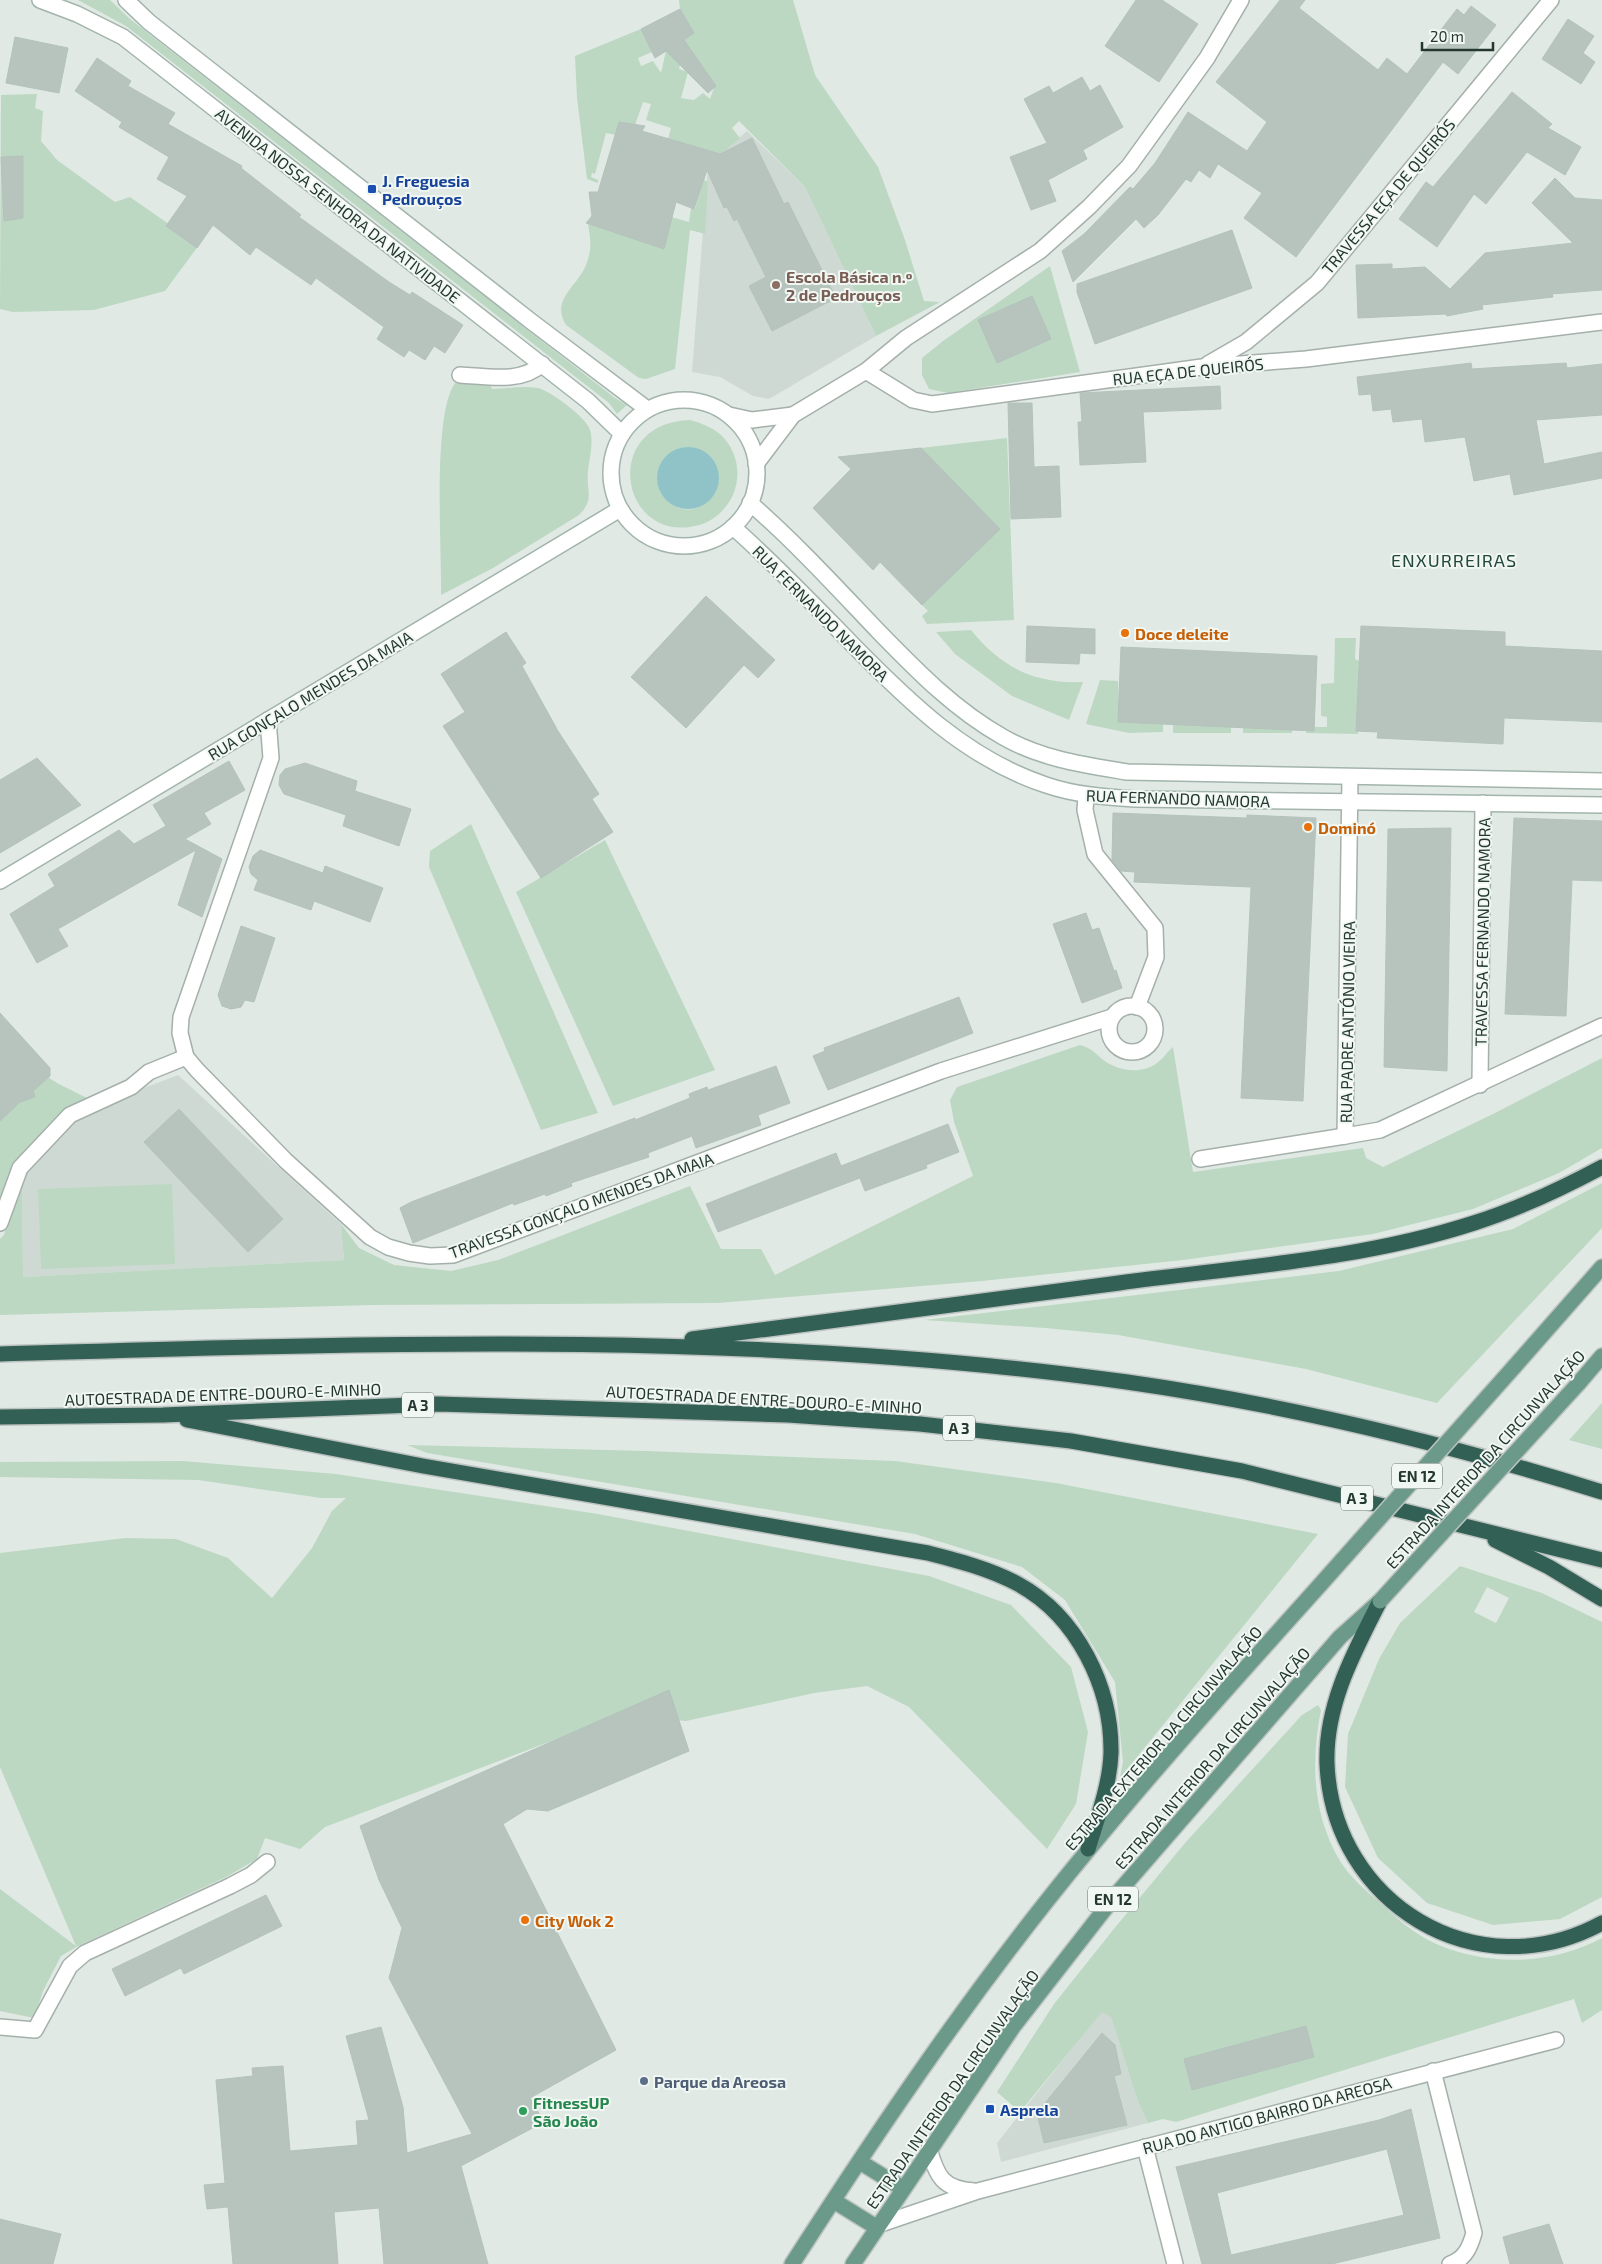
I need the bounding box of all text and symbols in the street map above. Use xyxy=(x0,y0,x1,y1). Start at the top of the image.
scale bar xyxy=(1422,20,1493,52)
text: 20 m xyxy=(1430,27,1464,45)
street label: AVENIDA NOSSA SENHORA DA NATIVIDADE xyxy=(212,103,464,307)
street label: TRAVESSA EÇA DE QUEIRÓS xyxy=(1317,115,1459,278)
place label: J. Freguesia Pedrouços xyxy=(382,171,470,210)
marker: J. Freguesia Pedrouços xyxy=(366,183,378,195)
place label: Escola Básica n.º 2 de Pedrouços xyxy=(786,267,913,306)
marker: Escola Básica n.º 2 de Pedrouços xyxy=(770,279,782,291)
street label: RUA EÇA DE QUEIRÓS xyxy=(1111,354,1265,389)
street label: RUA FERNANDO NAMORA xyxy=(749,541,893,685)
district label: ENXURREIRAS xyxy=(1391,549,1517,571)
place label: Doce deleite xyxy=(1135,624,1229,643)
street label: RUA GONÇALO MENDES DA MAIA xyxy=(204,626,416,765)
marker: Doce deleite xyxy=(1119,627,1131,639)
street label: RUA FERNANDO NAMORA xyxy=(1086,785,1270,811)
street label: TRAVESSA FERNANDO NAMORA xyxy=(1471,817,1493,1047)
place label: Dominó xyxy=(1318,818,1376,837)
marker: Dominó xyxy=(1302,821,1314,833)
street label: RUA PADRE ANTÓNIO VIEIRA xyxy=(1336,921,1358,1123)
street label: TRAVESSA GONÇALO MENDES DA MAIA xyxy=(446,1148,716,1263)
street label: ESTRADA INTERIOR DA CIRCUNVALAÇÃO xyxy=(1382,1346,1589,1573)
street label: AUTOESTRADA DE ENTRE-DOURO-E-MINHO xyxy=(65,1379,381,1409)
street label: AUTOESTRADA DE ENTRE-DOURO-E-MINHO xyxy=(606,1381,922,1417)
road number: A 3 xyxy=(402,1392,434,1418)
road number: A 3 xyxy=(943,1416,975,1440)
road number: EN 12 xyxy=(1392,1464,1442,1488)
road number: A 3 xyxy=(1341,1486,1373,1510)
street label: ESTRADA EXTERIOR DA CIRCUNVALAÇÃO xyxy=(1060,1622,1266,1855)
street label: ESTRADA INTERIOR DA CIRCUNVALAÇÃO xyxy=(1110,1643,1314,1873)
road number: EN 12 xyxy=(1088,1886,1138,1912)
place label: City Wok 2 xyxy=(535,1911,614,1931)
marker: City Wok 2 xyxy=(519,1914,531,1926)
street label: ESTRADA INTERIOR DA CIRCUNVALAÇÃO xyxy=(862,1966,1043,2213)
place label: Parque da Areosa xyxy=(654,2072,786,2091)
street label: RUA DO ANTIGO BAIRRO DA AREOSA xyxy=(1140,2073,1394,2157)
marker: Parque da Areosa xyxy=(638,2075,650,2087)
place label: FitnessUP São João xyxy=(533,2093,609,2130)
place label: Asprela xyxy=(1000,2100,1059,2119)
marker: Asprela xyxy=(984,2103,996,2115)
marker: FitnessUP São João xyxy=(517,2105,529,2117)

